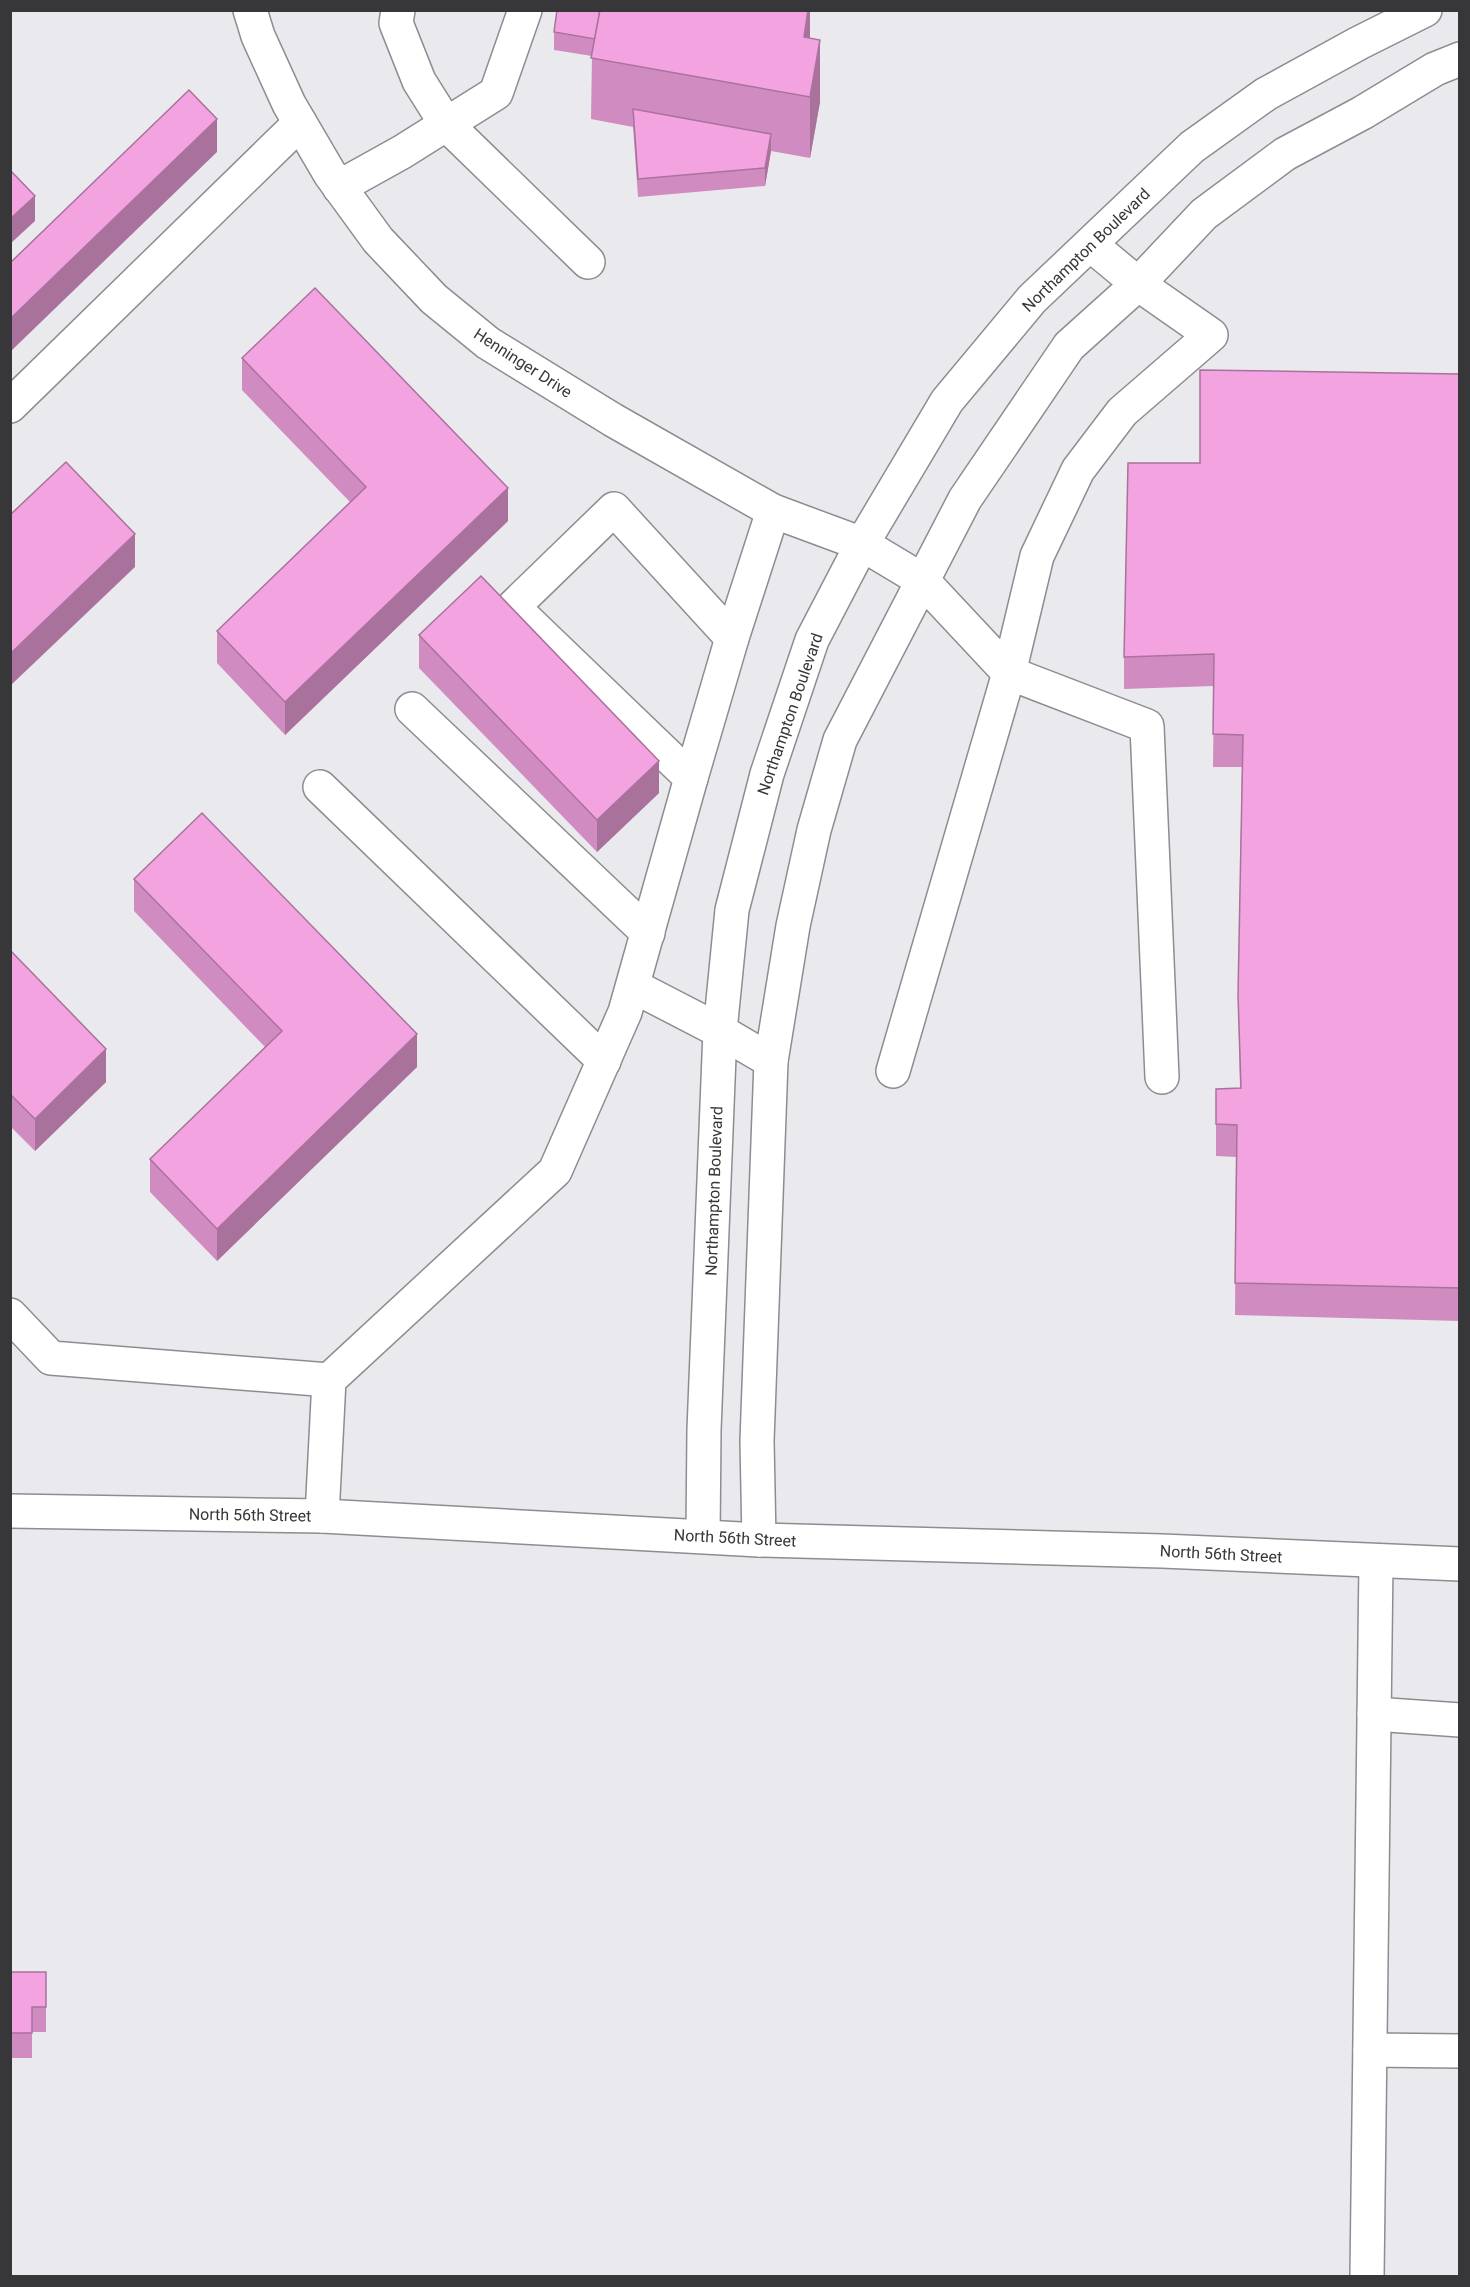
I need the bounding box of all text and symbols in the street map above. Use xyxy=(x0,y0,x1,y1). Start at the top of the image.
street label: Northampton Boulevard xyxy=(1018,184,1154,316)
street label: Henninger Drive xyxy=(470,324,576,402)
street label: Northampton Boulevard xyxy=(753,631,827,797)
street label: Northampton Boulevard xyxy=(702,1106,726,1276)
street label: North 56th Street xyxy=(189,1504,311,1526)
street label: North 56th Street xyxy=(673,1525,797,1551)
street label: North 56th Street xyxy=(1159,1541,1283,1567)

